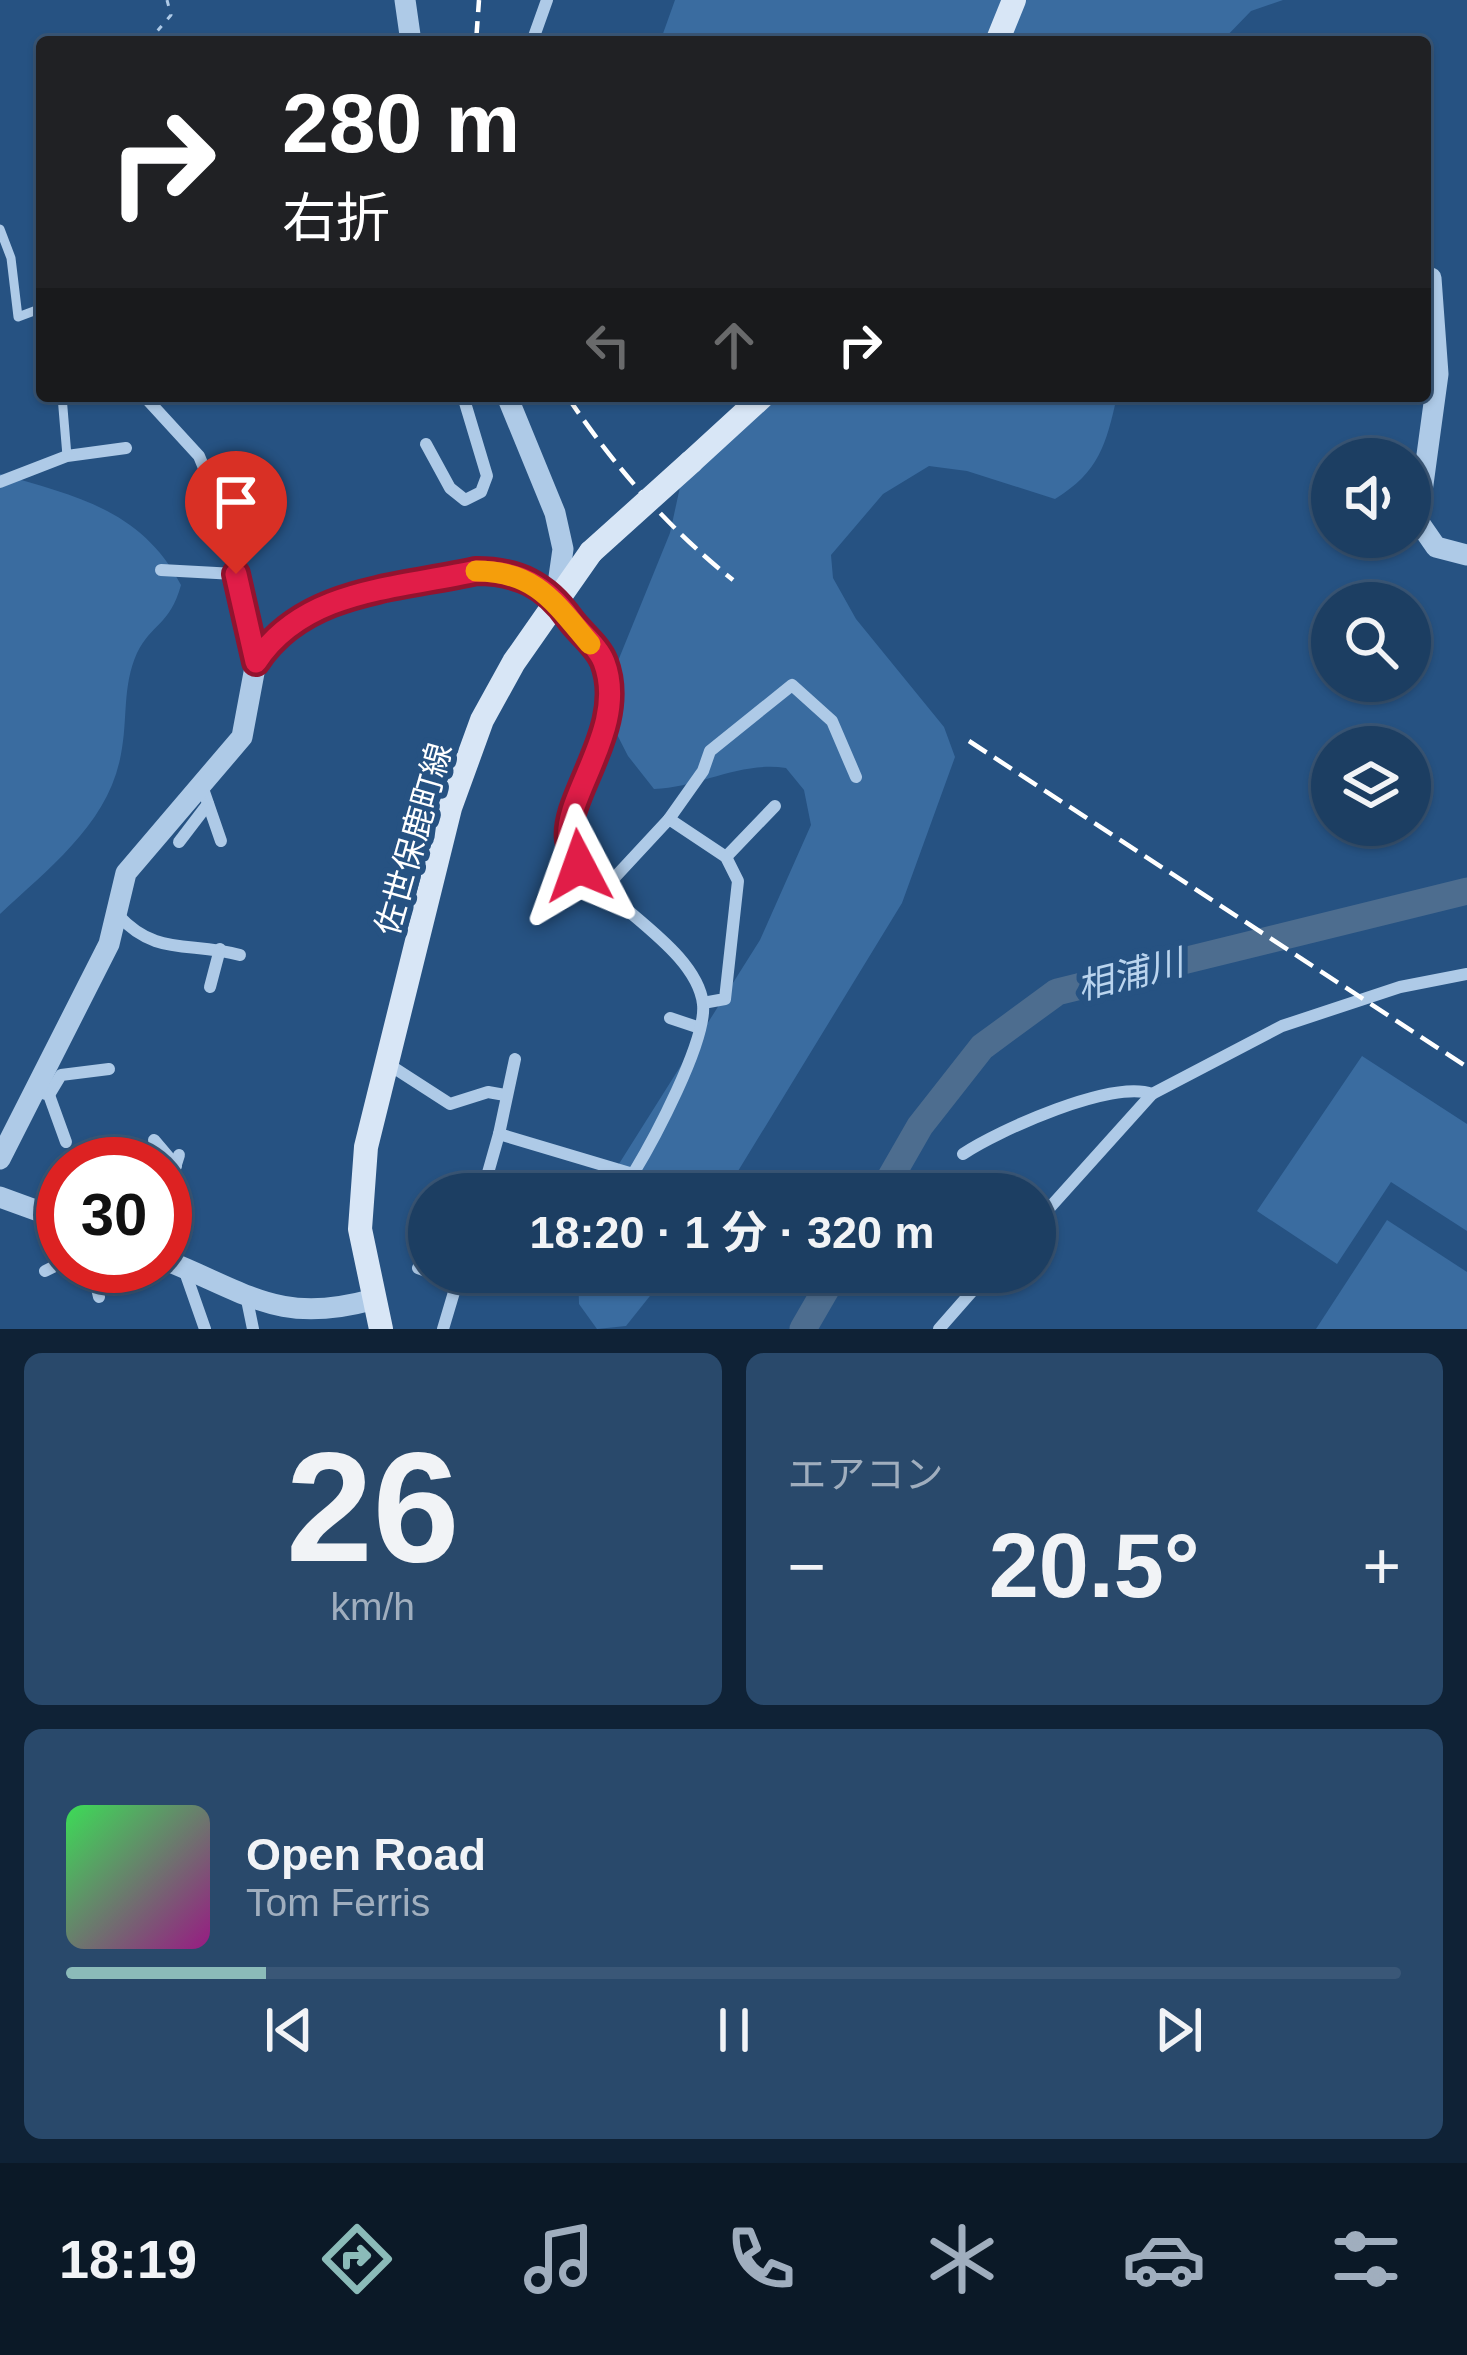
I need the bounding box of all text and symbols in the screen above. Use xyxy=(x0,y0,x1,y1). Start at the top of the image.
text: 280 m xyxy=(282,76,520,170)
icon: right xyxy=(84,84,240,240)
text: 右折 xyxy=(282,188,390,248)
icon: left xyxy=(575,312,641,378)
icon: ahead xyxy=(701,312,767,378)
icon: right xyxy=(827,312,893,378)
map controls xyxy=(1311,438,1431,846)
button: sound xyxy=(1311,438,1431,558)
pin xyxy=(185,451,287,574)
icon: arrive xyxy=(203,469,269,535)
button: search xyxy=(1311,582,1431,702)
button: layers xyxy=(1311,726,1431,846)
street label: 佐世保鹿町線 xyxy=(368,739,459,939)
position arrow xyxy=(516,803,642,929)
water label: 相浦川 xyxy=(1073,941,1191,1007)
speed limit sign: 30 xyxy=(36,1137,192,1293)
text: 18:20 · 1 分 · 320 m xyxy=(529,1207,935,1258)
text: 26 xyxy=(286,1420,460,1594)
text: エアコン xyxy=(788,1453,944,1496)
text: 20.5° xyxy=(989,1516,1200,1616)
text: − xyxy=(788,1529,826,1603)
text: + xyxy=(1362,1529,1401,1603)
text: km/h xyxy=(330,1585,415,1628)
text: Open Road xyxy=(246,1829,486,1880)
text: Tom Ferris xyxy=(246,1881,430,1924)
icon: previous xyxy=(256,1997,322,2063)
icon: pause xyxy=(701,1997,767,2063)
icon: next xyxy=(1146,1997,1212,2063)
icon: directions xyxy=(315,2217,399,2301)
icon: music xyxy=(517,2217,601,2301)
icon: phone xyxy=(719,2217,803,2301)
icon: climate xyxy=(920,2217,1004,2301)
icon: car xyxy=(1122,2217,1206,2301)
icon: filters xyxy=(1324,2217,1408,2301)
text: 18:19 xyxy=(59,2229,197,2289)

